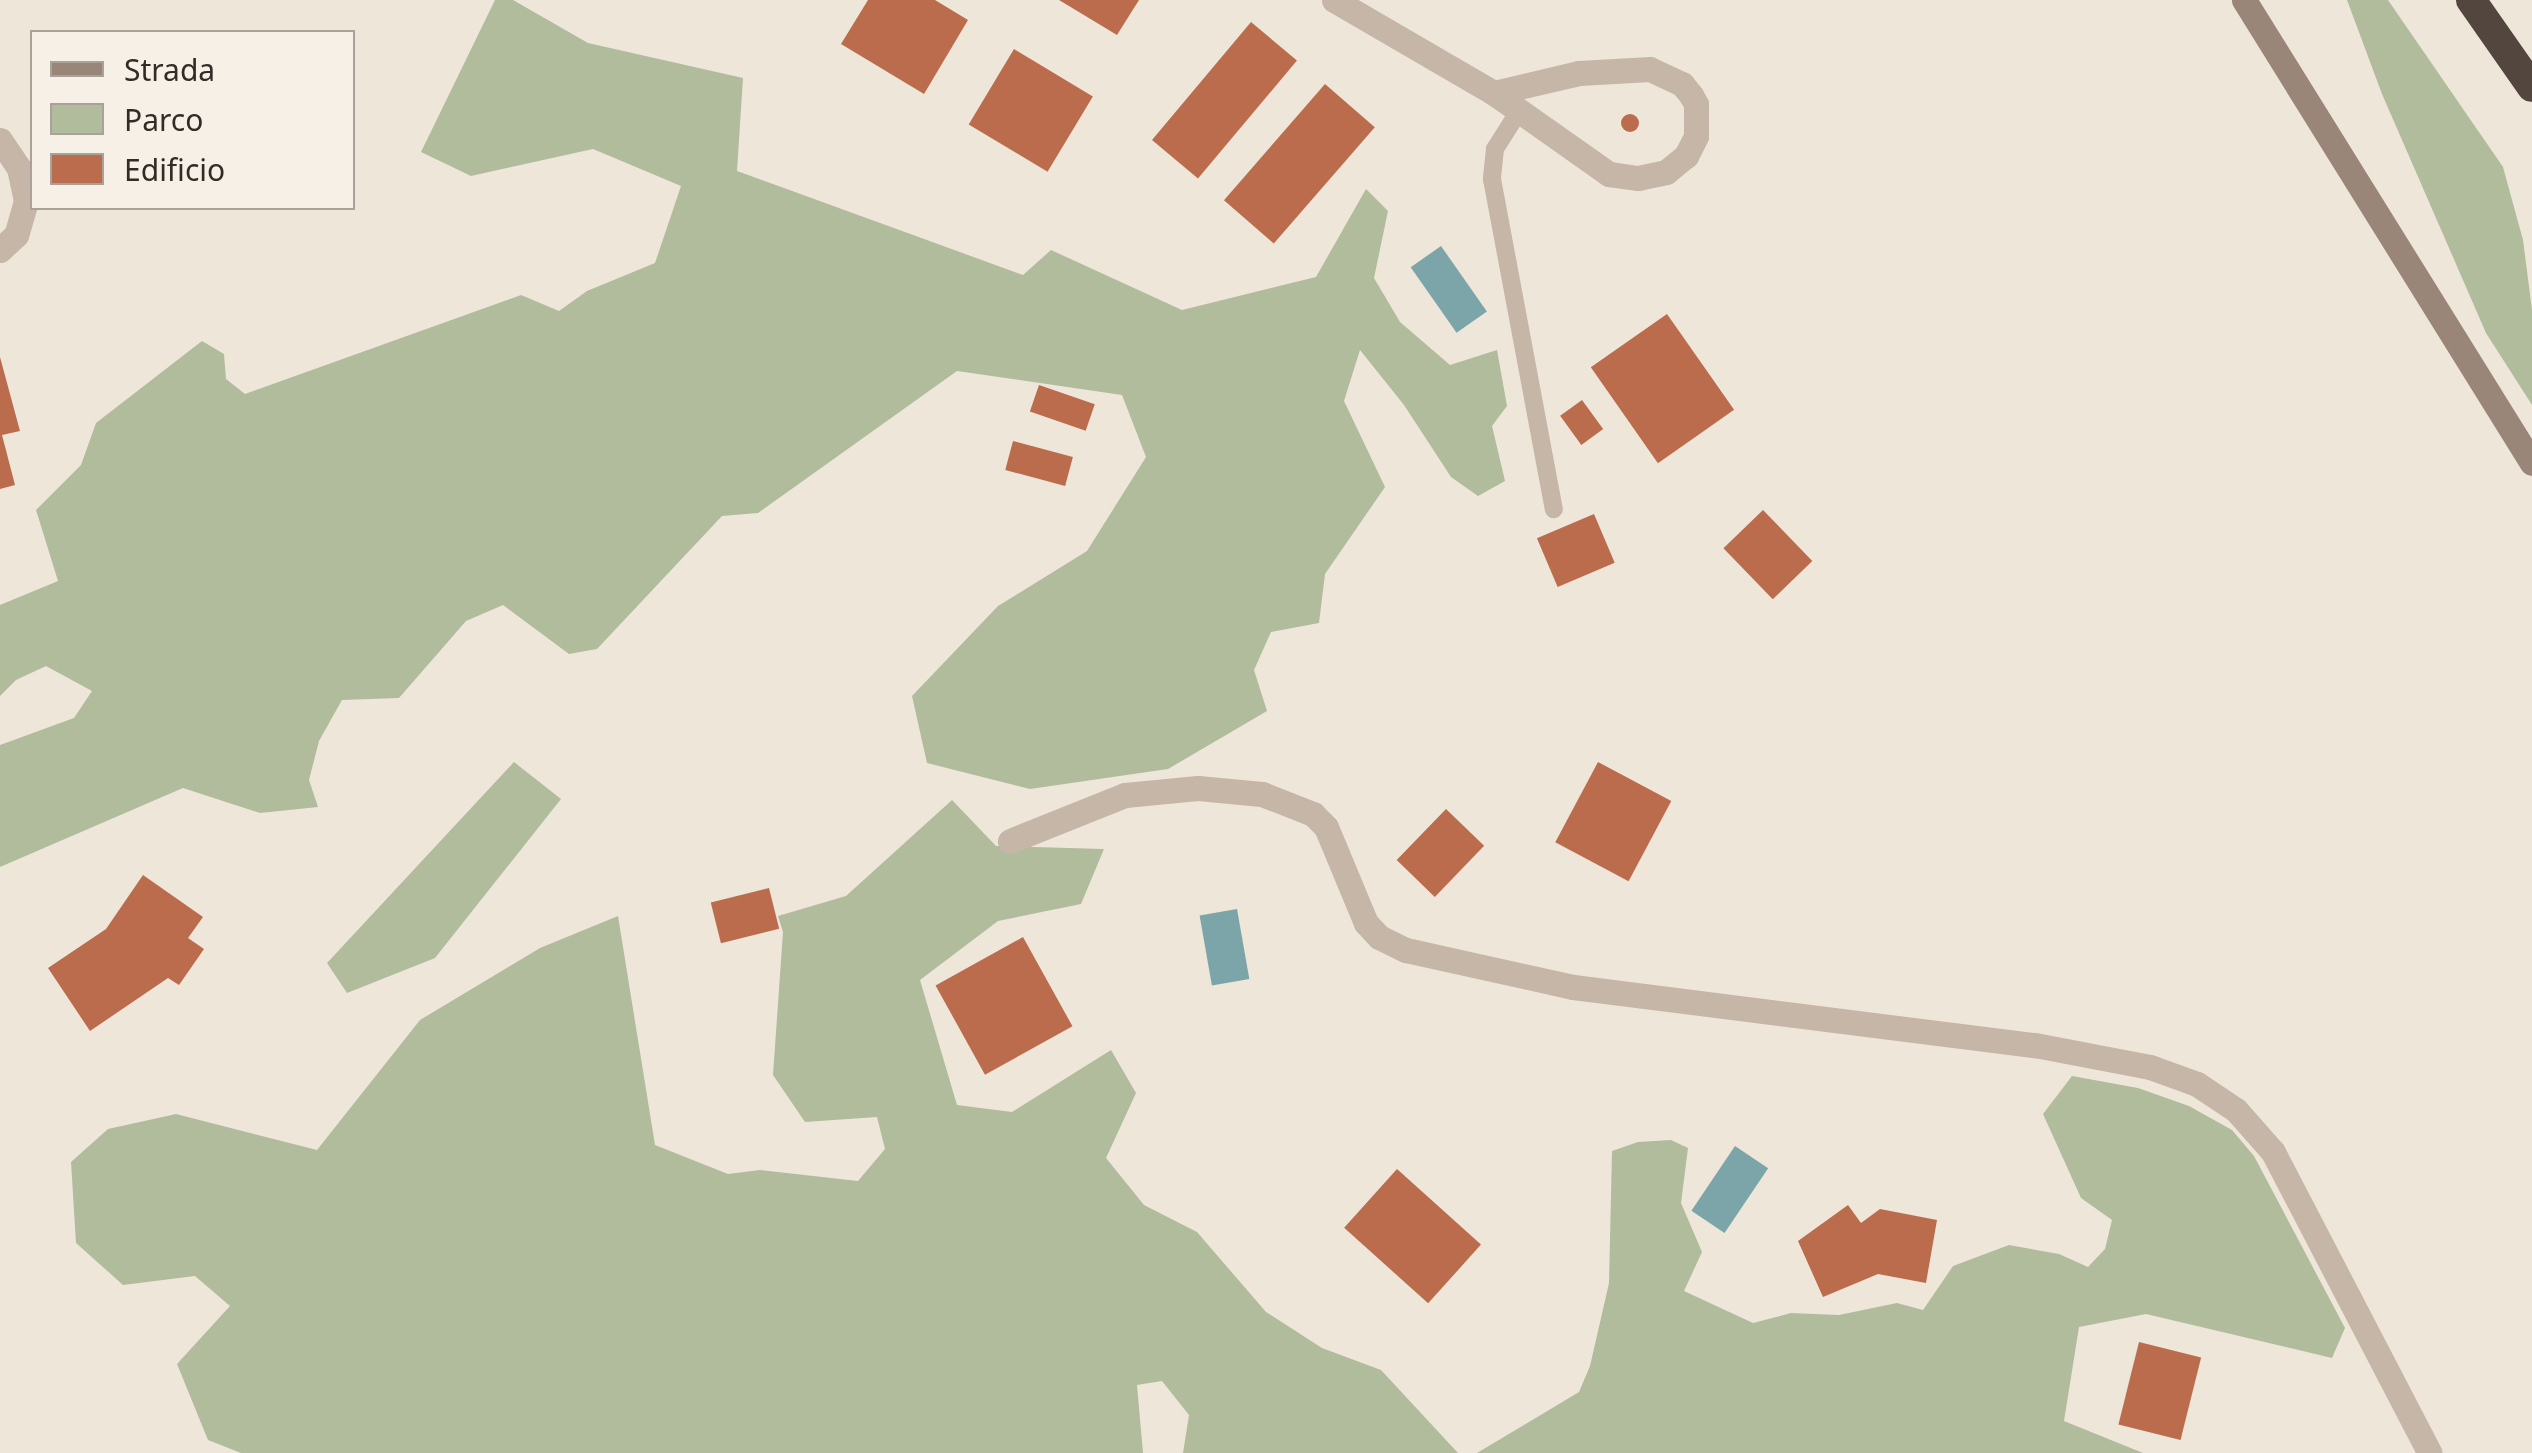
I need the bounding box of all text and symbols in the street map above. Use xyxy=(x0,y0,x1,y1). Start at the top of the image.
legend xyxy=(30,30,355,210)
text: Strada xyxy=(124,49,215,90)
text: Parco xyxy=(124,99,203,140)
text: Edificio xyxy=(124,149,225,190)

